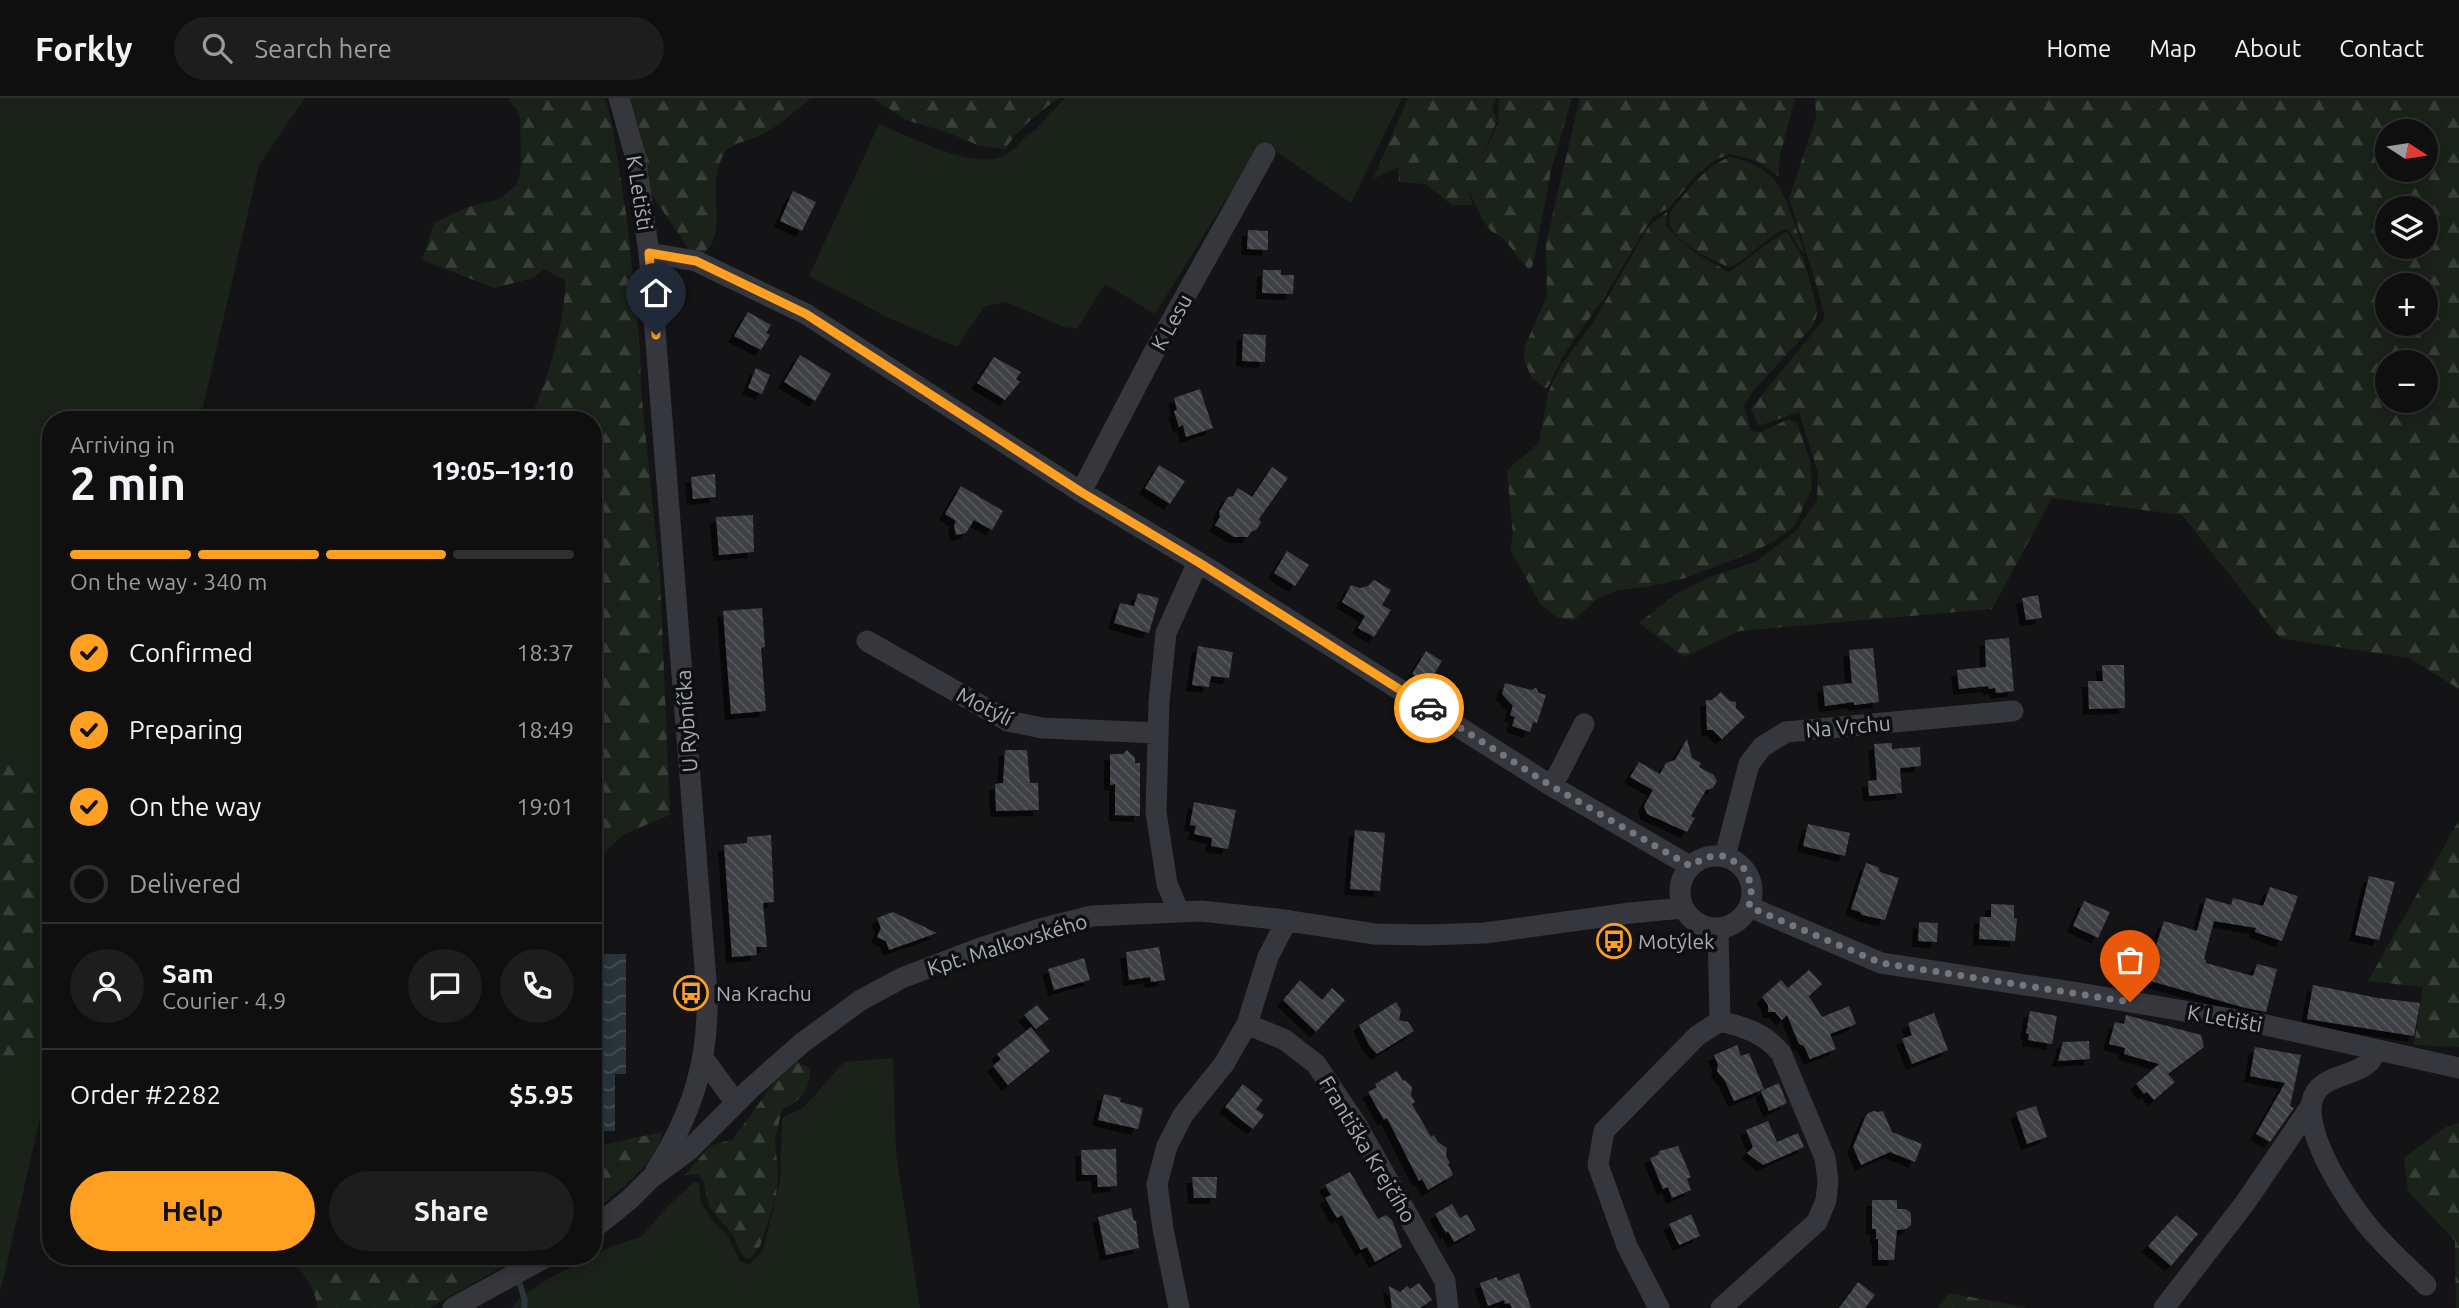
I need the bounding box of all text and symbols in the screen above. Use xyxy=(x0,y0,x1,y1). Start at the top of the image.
search box xyxy=(174,17,664,80)
icon: search xyxy=(198,29,236,67)
text: Forkly xyxy=(35,30,132,67)
text: Search here xyxy=(254,34,392,63)
text: Home xyxy=(2046,35,2111,62)
text: Map xyxy=(2149,35,2196,62)
text: About xyxy=(2234,35,2301,62)
text: Contact xyxy=(2339,35,2424,62)
north arrow xyxy=(2375,119,2438,182)
map controls xyxy=(2375,119,2438,413)
street label: K Letišti xyxy=(622,154,658,232)
button: layers xyxy=(2375,196,2438,259)
pin xyxy=(626,263,686,335)
button: + xyxy=(2375,273,2438,336)
icon: home xyxy=(637,274,675,312)
street label: K Lesu xyxy=(1146,290,1196,354)
button: − xyxy=(2375,350,2438,413)
text: Arriving in xyxy=(70,432,175,457)
text: 19:05–19:10 xyxy=(431,456,574,485)
text: 2 min xyxy=(70,457,186,509)
text: On the way · 340 m xyxy=(70,569,267,594)
icon: check xyxy=(70,634,108,672)
text: Confirmed xyxy=(129,638,253,667)
text: 18:37 xyxy=(516,640,574,665)
street label: U Rybníčka xyxy=(670,669,702,773)
courier xyxy=(1394,673,1464,743)
street label: Motýlí xyxy=(953,682,1018,731)
icon: car xyxy=(1410,689,1448,727)
street label: Na Vrchu xyxy=(1805,710,1891,742)
icon: check xyxy=(70,711,108,749)
text: Preparing xyxy=(129,715,243,744)
text: 18:49 xyxy=(516,717,574,742)
icon: check xyxy=(70,788,108,826)
text: On the way xyxy=(129,792,261,821)
text: 19:01 xyxy=(516,794,574,819)
text: Delivered xyxy=(129,869,241,898)
street label: Kpt. Malkovského xyxy=(924,908,1090,980)
bus stop icon: Motýlek xyxy=(1595,922,1633,960)
place label: Motýlek xyxy=(1638,929,1715,953)
pin xyxy=(2100,930,2160,1002)
icon: bag xyxy=(2111,941,2149,979)
button: person xyxy=(70,949,144,1023)
button: chat xyxy=(408,949,482,1023)
button: phone xyxy=(500,949,574,1023)
text: Sam xyxy=(162,959,214,988)
bus stop icon: Na Krachu xyxy=(672,974,710,1012)
place label: Na Krachu xyxy=(716,981,812,1005)
text: Courier · 4.9 xyxy=(162,988,286,1013)
street label: K Letišti xyxy=(2186,1000,2264,1036)
street label: Františka Krejčího xyxy=(1315,1071,1421,1227)
text: Order #2282 xyxy=(70,1080,221,1109)
text: $5.95 xyxy=(509,1080,574,1109)
button: Help xyxy=(70,1171,315,1251)
button: Share xyxy=(329,1171,574,1251)

